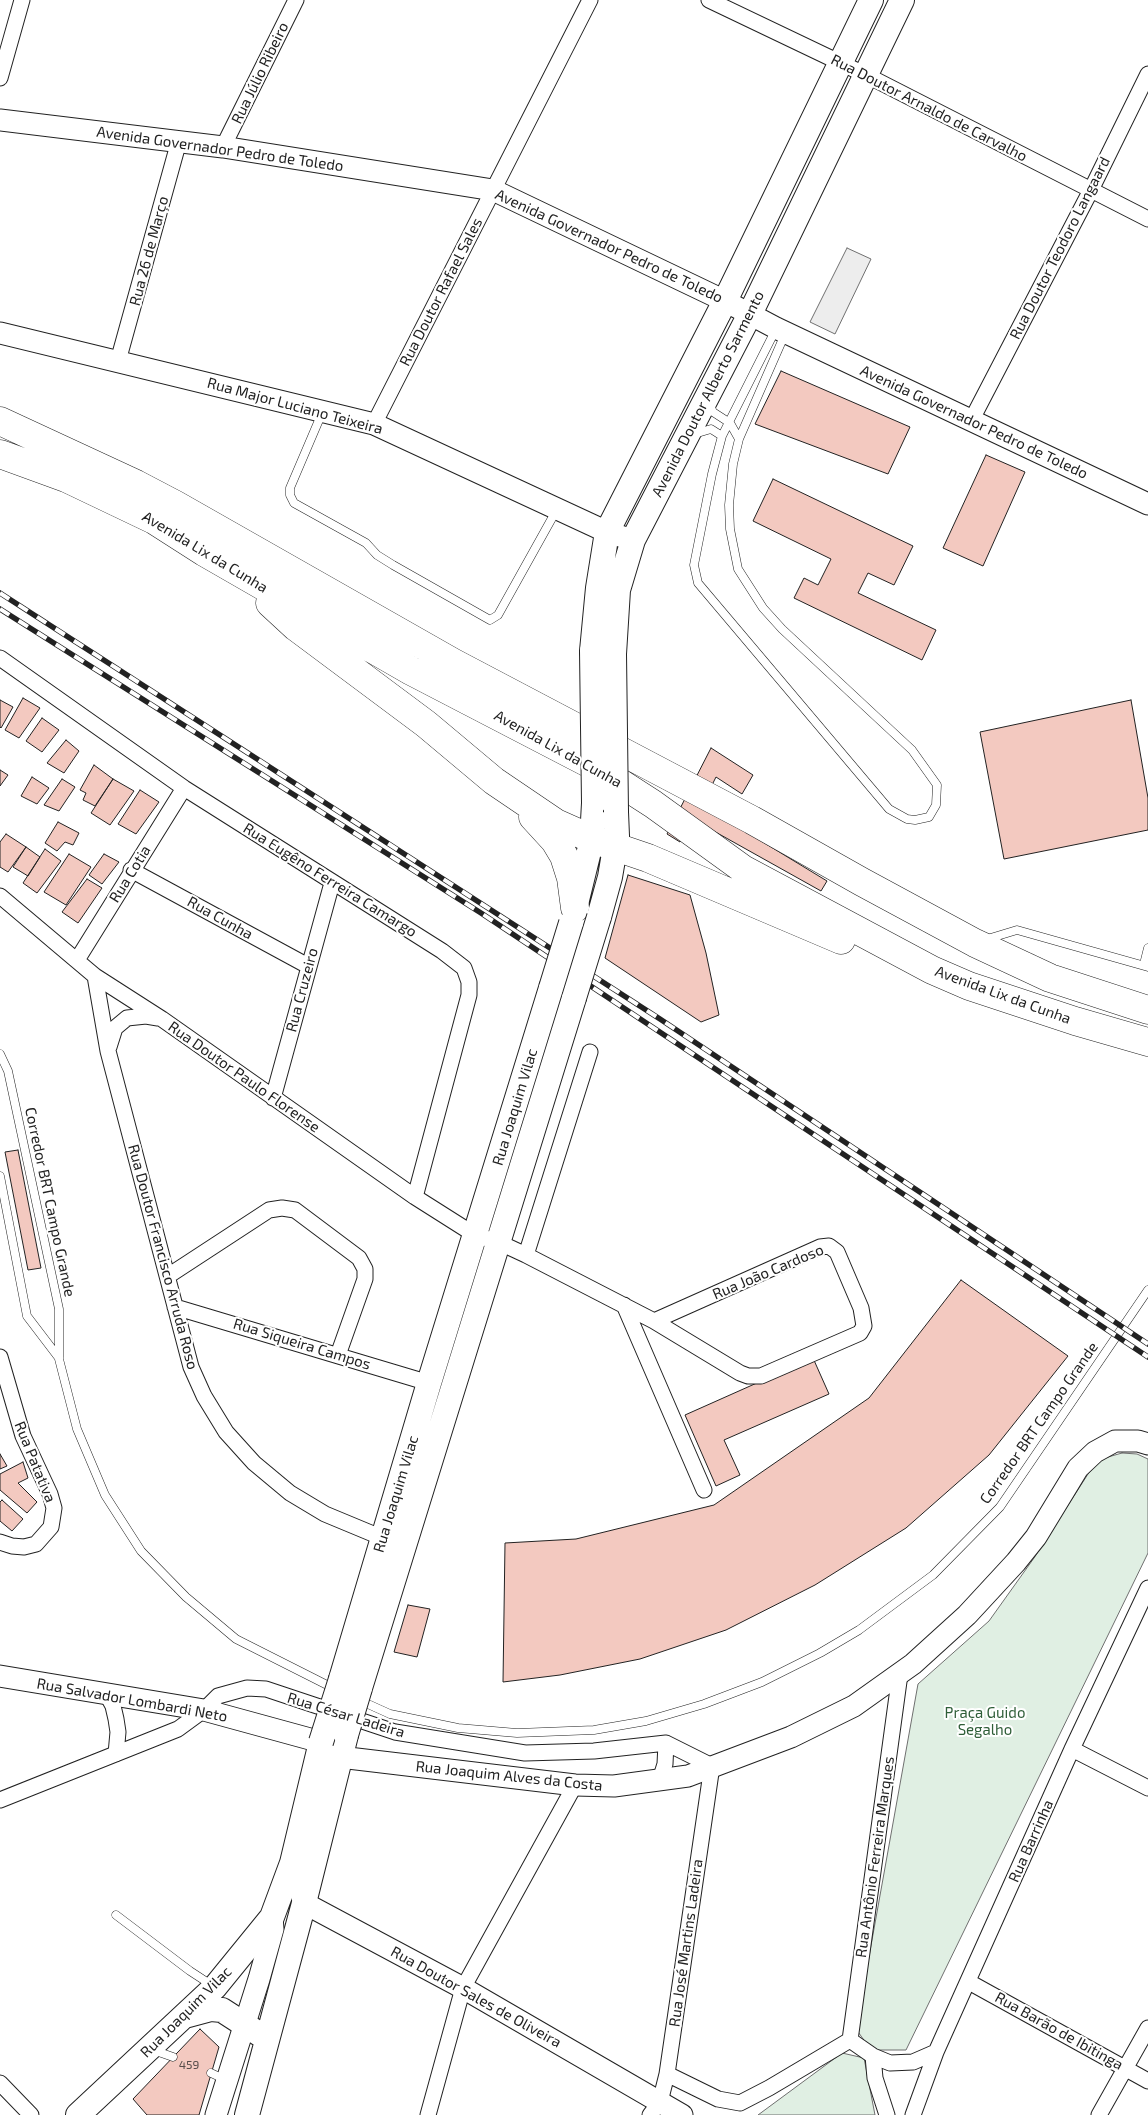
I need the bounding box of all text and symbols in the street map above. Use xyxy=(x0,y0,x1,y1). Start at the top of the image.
street label: Rua Júlio Ribeiro xyxy=(228,19,292,127)
street label: Rua Doutor Arnaldo de Carvalho xyxy=(828,51,1030,165)
street label: Avenida Governador Pedro de Toledo xyxy=(95,123,345,175)
street label: Rua Doutor Teodoro Langaard xyxy=(1006,154,1114,342)
street label: Avenida Governador Pedro de Toledo xyxy=(492,185,726,307)
street label: Rua 26 de Março xyxy=(126,194,172,308)
street label: Rua Doutor Rafael Sales xyxy=(396,215,486,369)
street label: Avenida Doutor Alberto Sarmento xyxy=(648,288,768,500)
street label: Avenida Governador Pedro de Toledo xyxy=(857,361,1091,483)
street label: Rua Major Luciano Teixeira xyxy=(205,374,385,438)
street label: Avenida Lix da Cunha xyxy=(139,507,271,597)
street label: Avenida Lix da Cunha xyxy=(491,706,625,792)
street label: Rua Eugêno Ferreira Camargo xyxy=(240,819,420,941)
street label: Rua Cotia xyxy=(105,842,155,906)
street label: Rua Cunha xyxy=(184,893,256,943)
street label: Rua Cruzeiro xyxy=(282,946,322,1034)
street label: Avenida Lix da Cunha xyxy=(933,962,1073,1028)
street label: Rua Doutor Paulo Florense xyxy=(165,1018,323,1136)
street label: Rua Joaquim Vilac xyxy=(489,1046,541,1168)
street label: Corredor BRT Campo Grande xyxy=(21,1106,79,1298)
street label: Rua Doutor Francisco Arruda Roso xyxy=(124,1142,202,1372)
street label: Rua João Cardoso xyxy=(710,1240,826,1304)
street label: Rua Siqueira Campos xyxy=(231,1315,373,1373)
street label: Corredor BRT Campo Grande xyxy=(976,1339,1102,1507)
street label: Rua Patativa xyxy=(11,1419,59,1505)
street label: Rua Joaquim Vilac xyxy=(370,1433,422,1555)
street label: Rua Salvador Lombardi Neto xyxy=(35,1674,229,1726)
street label: Rua César Ladeira xyxy=(285,1689,407,1741)
park label: Praça Guido Segalho xyxy=(945,1704,1025,1739)
street label: Rua Antônio Ferreira Marques xyxy=(852,1755,898,1959)
street label: Rua Joaquim Alves da Costa xyxy=(415,1757,603,1795)
street label: Rua Barrinha xyxy=(1005,1797,1057,1885)
street label: Rua José Martins Ladeira xyxy=(665,1858,707,2028)
street label: Rua Doutor Sales de Oliveira xyxy=(388,1943,564,2051)
street label: Rua Joaquim Vilac xyxy=(137,1963,235,2061)
street label: Rua Barão de Ibitinga xyxy=(992,1988,1126,2074)
house number: 459 xyxy=(179,2058,199,2072)

